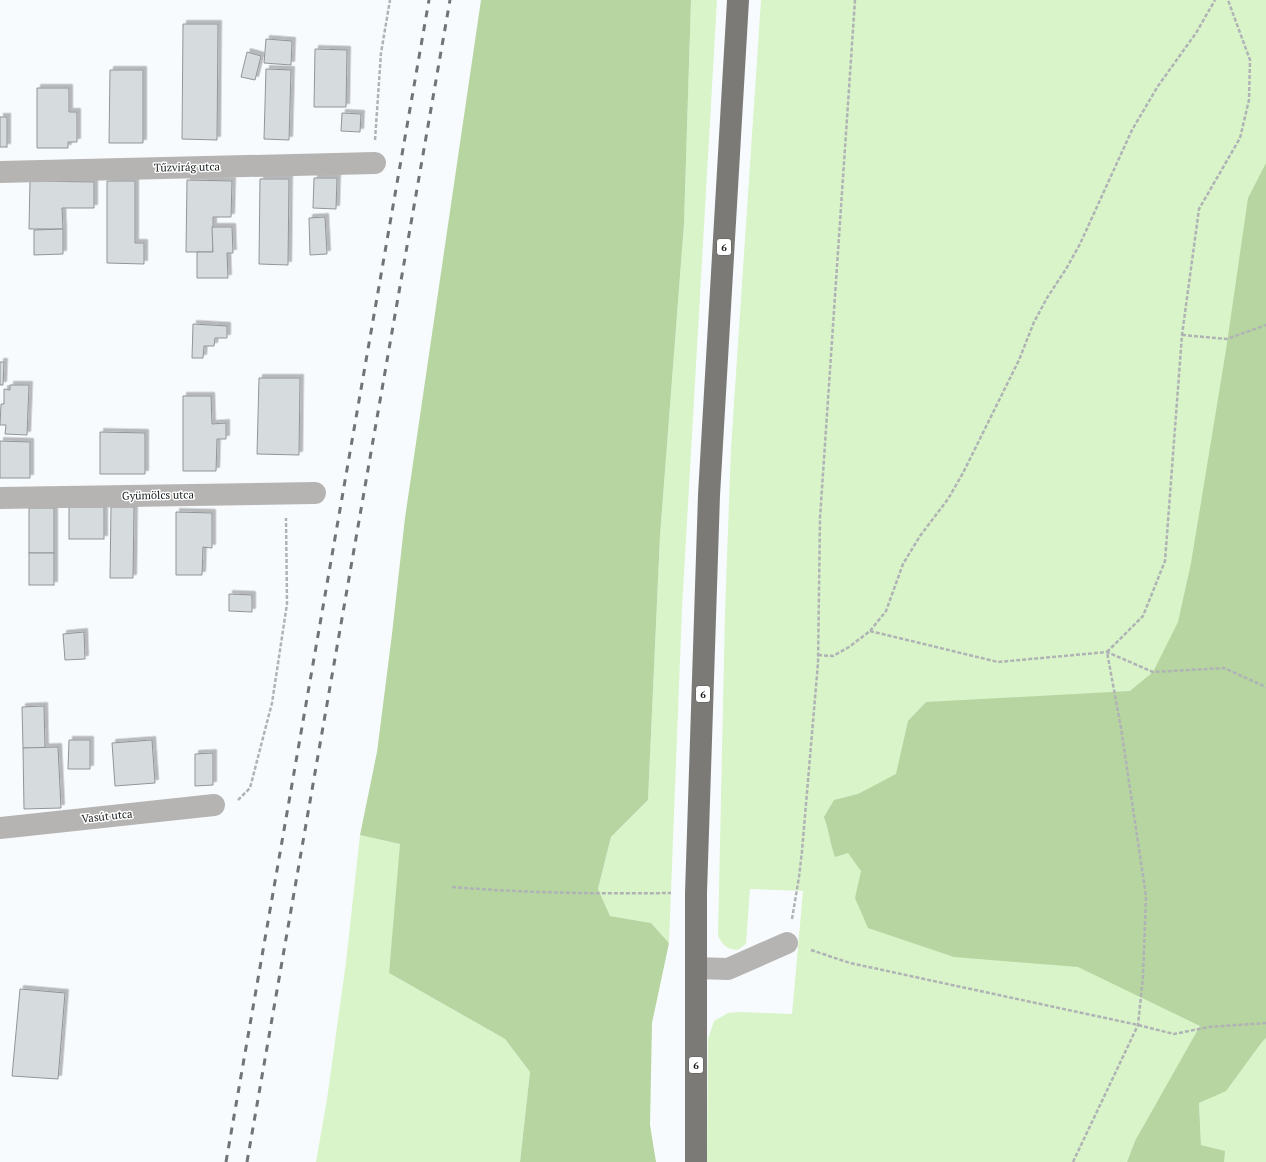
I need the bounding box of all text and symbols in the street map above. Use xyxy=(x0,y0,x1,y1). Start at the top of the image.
street label: Tűzvirág utca xyxy=(154,159,221,175)
road number: 6 xyxy=(717,239,731,255)
street label: Gyümölcs utca xyxy=(122,487,195,503)
road number: 6 xyxy=(696,686,710,702)
street label: Vasút utca xyxy=(81,806,134,826)
road number: 6 xyxy=(689,1057,703,1073)

